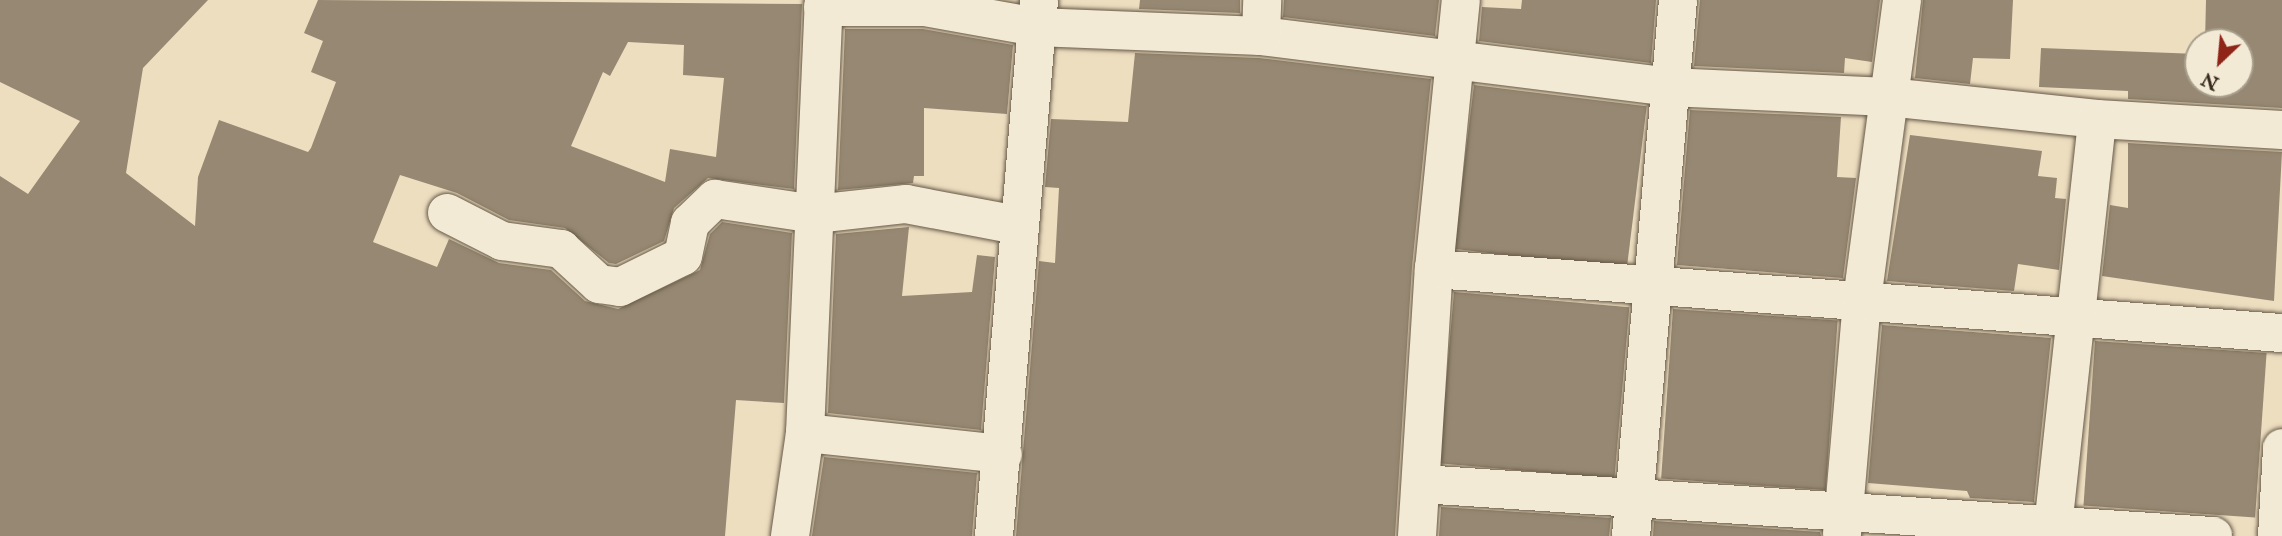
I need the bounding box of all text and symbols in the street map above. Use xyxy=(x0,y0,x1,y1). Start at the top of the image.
north arrow xyxy=(2184,28,2254,98)
text: N xyxy=(2198,66,2223,94)

